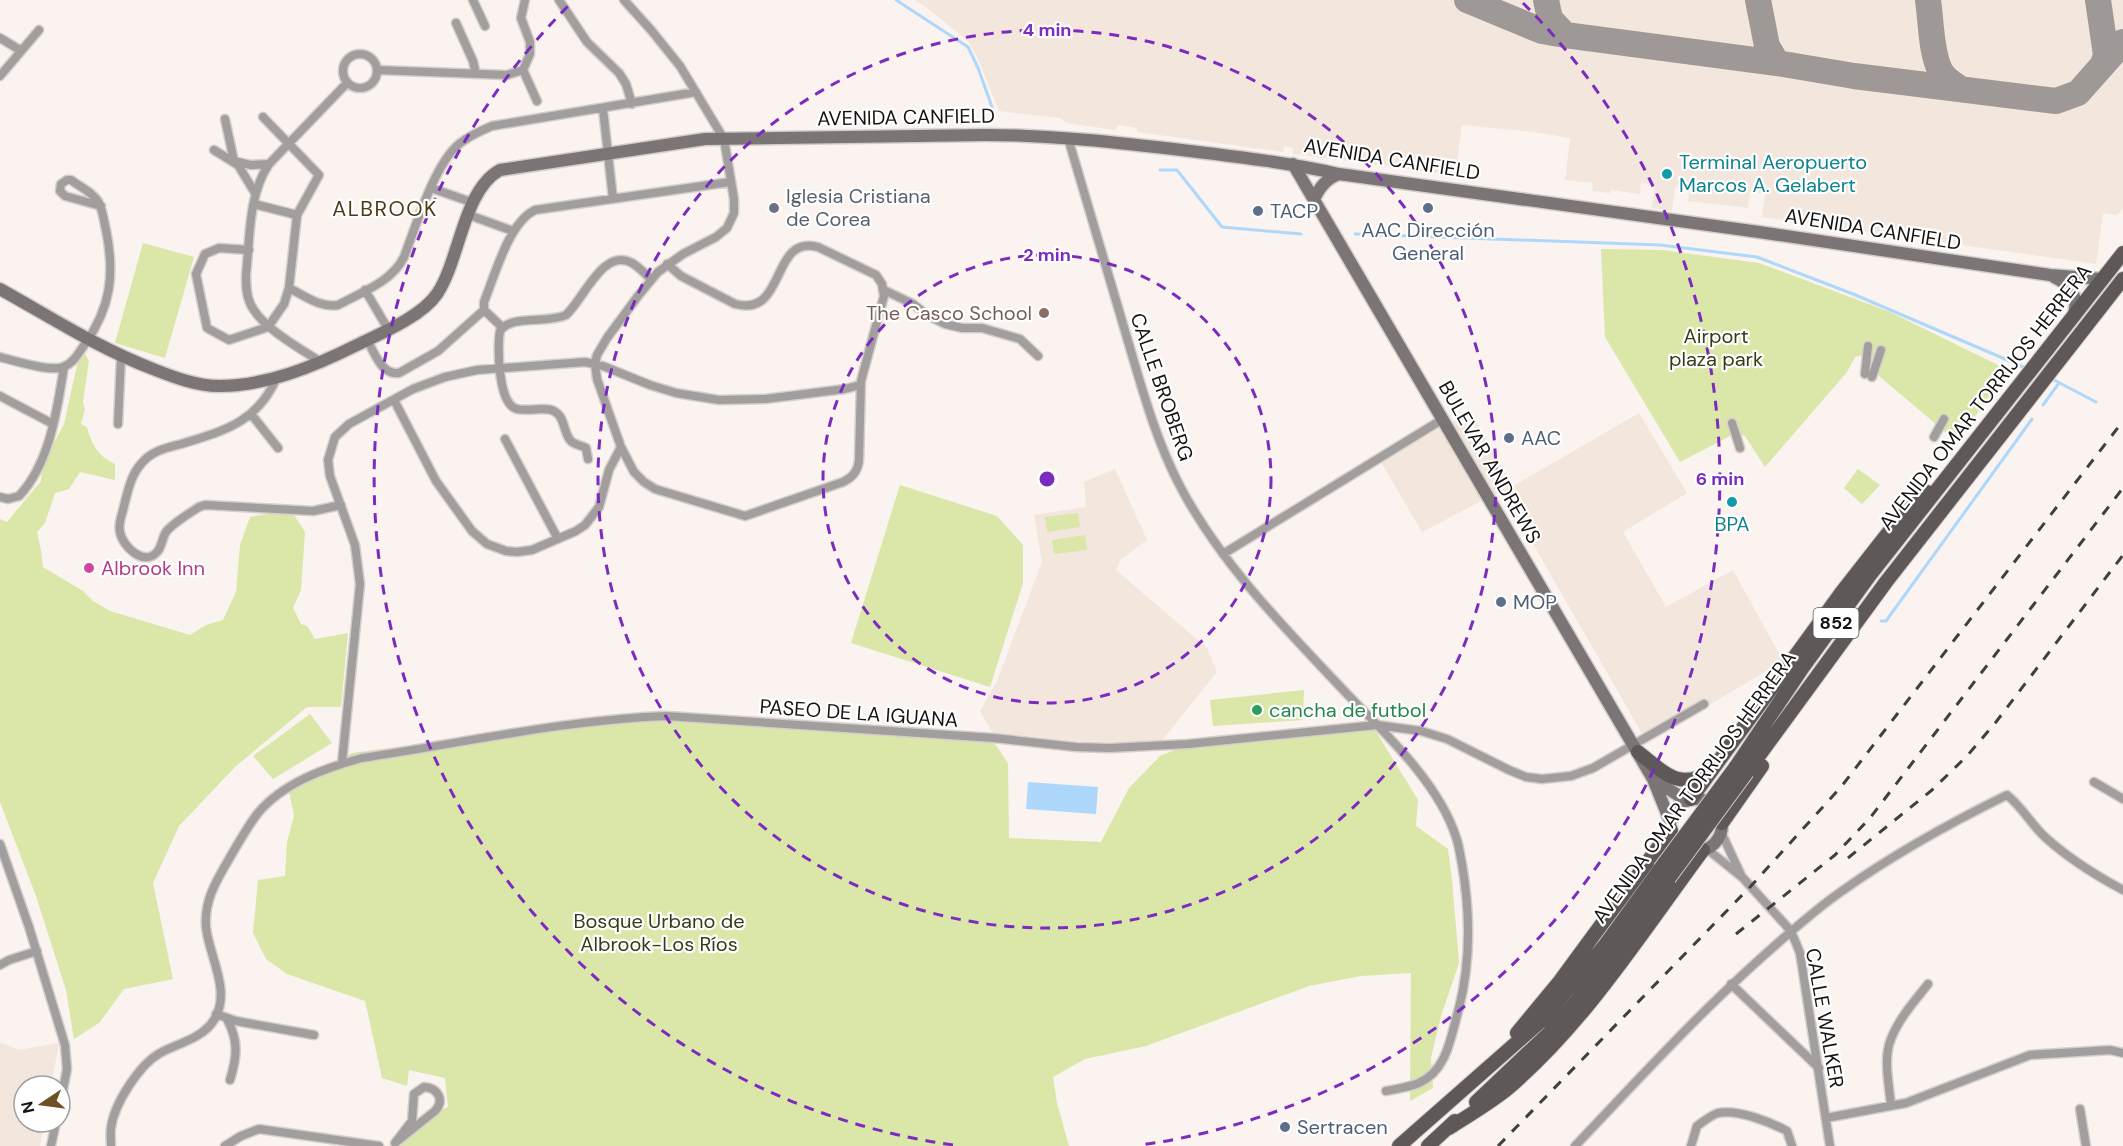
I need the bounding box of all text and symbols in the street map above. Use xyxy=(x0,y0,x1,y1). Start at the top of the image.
text: 4 min xyxy=(1023,18,1071,42)
street label: AVENIDA CANFIELD xyxy=(817,102,995,132)
street label: AVENIDA CANFIELD xyxy=(1302,132,1482,186)
place label: Terminal Aeropuerto Marcos A. Gelabert xyxy=(1679,149,1867,198)
marker: Terminal Aeropuerto Marcos A. Gelabert xyxy=(1660,167,1674,181)
place label: Iglesia Cristiana de Corea xyxy=(786,183,931,232)
district label: ALBROOK xyxy=(332,195,438,223)
place label: TACP xyxy=(1270,198,1318,224)
marker: Iglesia Cristiana de Corea xyxy=(767,201,781,215)
marker: AAC Dirección General xyxy=(1421,201,1435,215)
street label: AVENIDA CANFIELD xyxy=(1783,202,1963,256)
marker: TACP xyxy=(1251,204,1265,218)
place label: AAC Dirección General xyxy=(1361,217,1495,266)
text: 2 min xyxy=(1023,243,1071,267)
street label: AVENIDA OMAR TORRIJOS HERRERA xyxy=(1873,259,2097,535)
place label: The Casco School xyxy=(866,300,1032,326)
marker: The Casco School xyxy=(1037,306,1051,320)
street label: CALLE BROBERG xyxy=(1125,310,1199,464)
park label: Airport plaza park xyxy=(1669,323,1763,372)
street label: BULEVAR ANDREWS xyxy=(1433,376,1547,548)
place label: AAC xyxy=(1521,425,1561,451)
marker: AAC xyxy=(1502,431,1516,445)
text: 6 min xyxy=(1696,467,1744,491)
centre of rings xyxy=(1037,469,1057,489)
marker: BPA xyxy=(1725,495,1739,509)
place label: BPA xyxy=(1714,511,1750,537)
place label: Albrook Inn xyxy=(101,555,205,581)
marker: Albrook Inn xyxy=(82,561,96,575)
place label: MOP xyxy=(1513,589,1557,615)
marker: MOP xyxy=(1494,595,1508,609)
road number: 852 xyxy=(1814,608,1858,638)
street label: AVENIDA OMAR TORRIJOS HERRERA xyxy=(1586,646,1802,928)
street label: PASEO DE LA IGUANA xyxy=(759,693,959,733)
place label: cancha de futbol xyxy=(1269,697,1426,723)
marker: cancha de futbol xyxy=(1250,703,1264,717)
park label: Bosque Urbano de Albrook-Los Ríos xyxy=(573,908,745,957)
street label: CALLE WALKER xyxy=(1800,946,1850,1090)
north arrow xyxy=(12,1074,72,1134)
text: N xyxy=(16,1099,39,1115)
place label: Sertracen xyxy=(1297,1114,1388,1140)
marker: Sertracen xyxy=(1278,1120,1292,1134)

